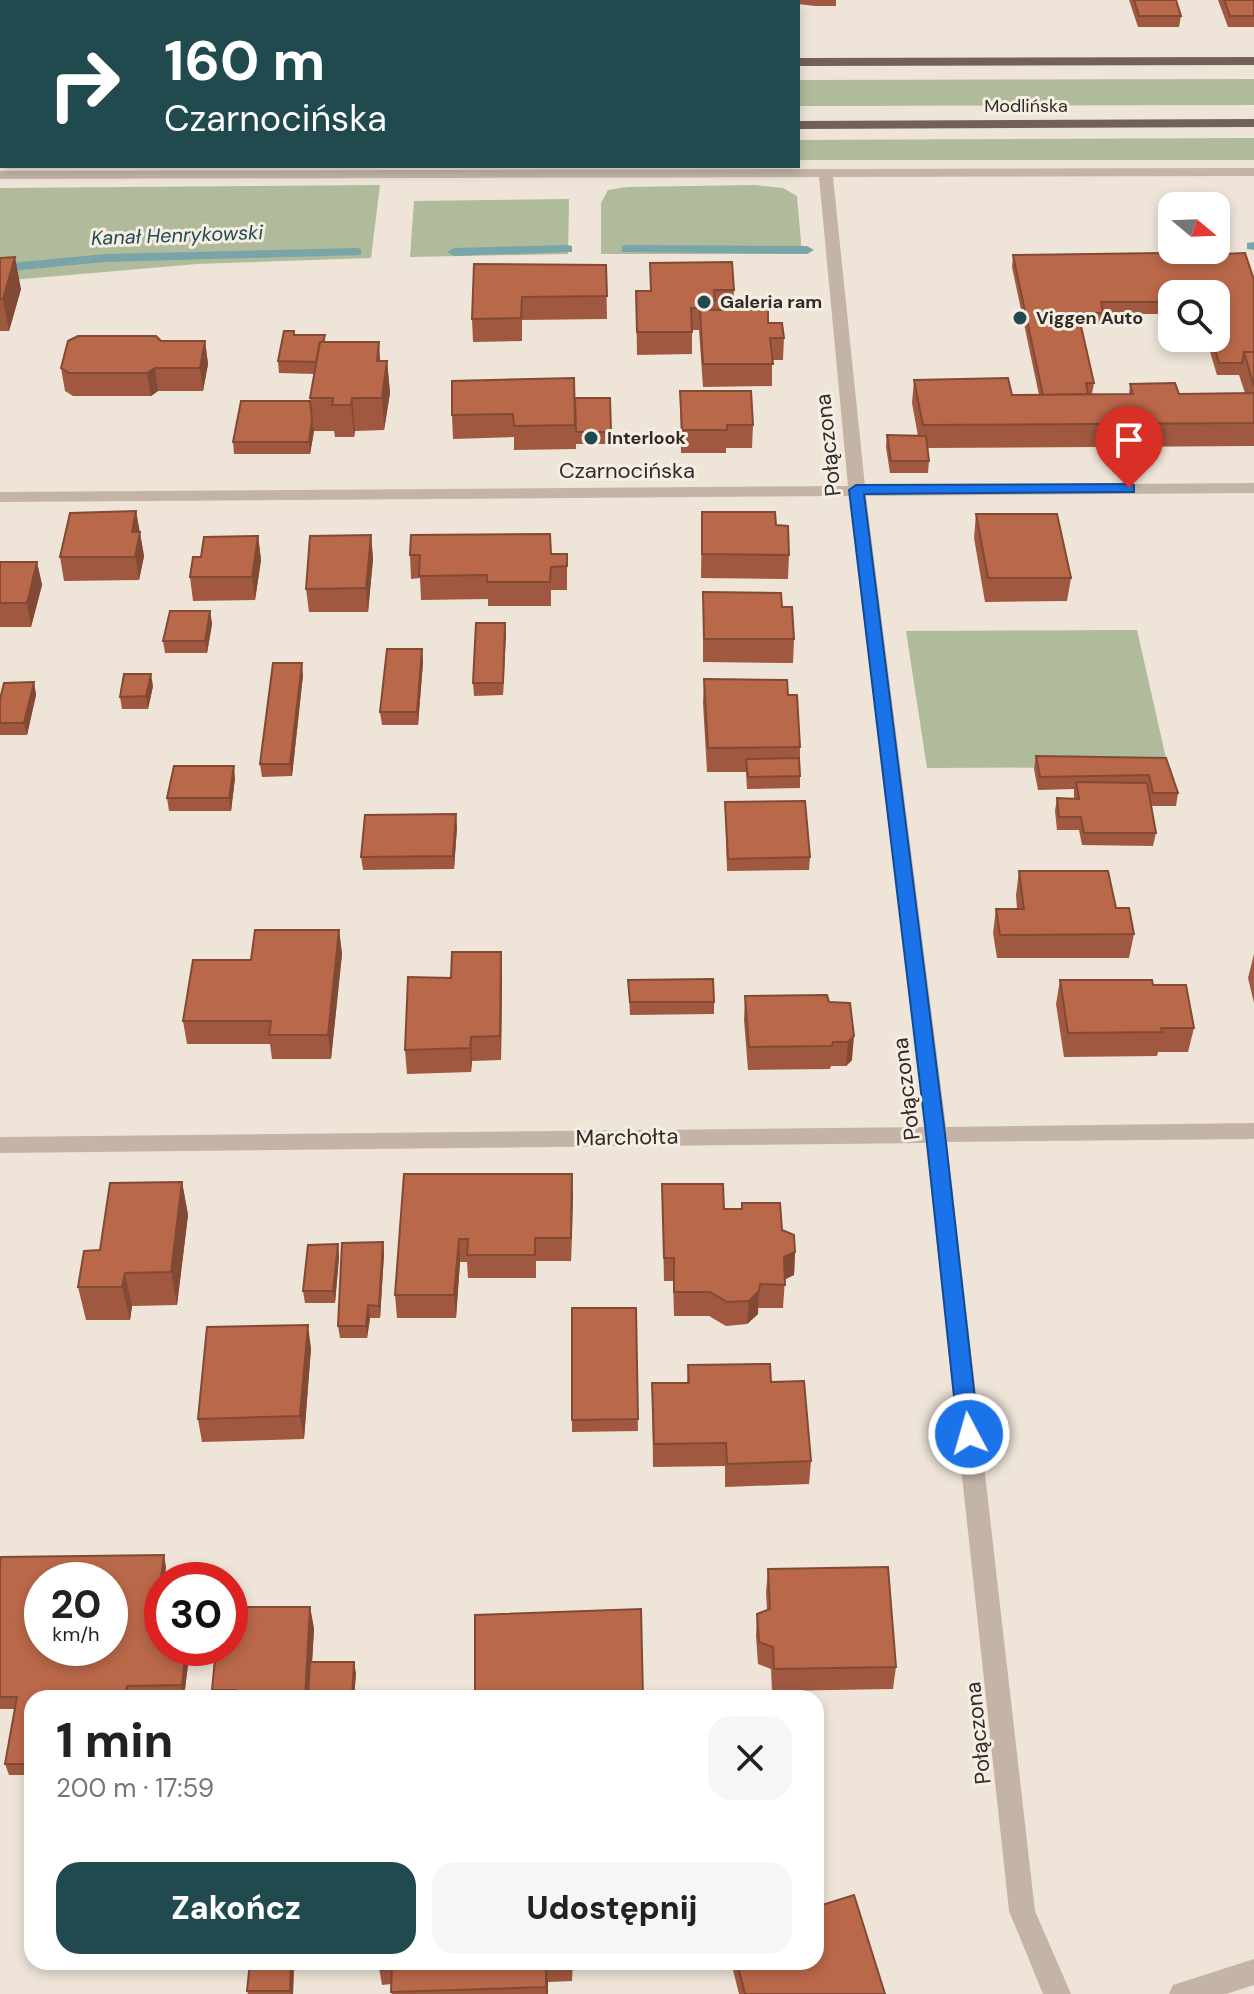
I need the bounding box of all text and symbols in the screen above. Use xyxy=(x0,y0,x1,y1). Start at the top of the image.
text: 160 m xyxy=(164,24,325,97)
icon: right xyxy=(32,32,136,136)
street label: Modlińska xyxy=(984,94,1068,118)
text: Czarnocińska xyxy=(164,95,387,142)
north arrow xyxy=(1158,192,1230,264)
map controls xyxy=(1158,192,1230,352)
water label: Kanał Henrykowski xyxy=(90,219,265,251)
button: search xyxy=(1158,280,1230,352)
place label: Galeria ram xyxy=(720,290,822,314)
marker: Galeria ram xyxy=(695,293,713,311)
place label: Viggen Auto xyxy=(1036,306,1143,330)
marker: Viggen Auto xyxy=(1011,309,1029,327)
street label: Połączona xyxy=(808,392,848,498)
pin xyxy=(1095,406,1163,488)
icon: arrive xyxy=(1107,418,1151,462)
place label: Interlook xyxy=(607,426,687,450)
marker: Interlook xyxy=(582,429,600,447)
street label: Czarnocińska xyxy=(559,456,695,485)
street label: Połączona xyxy=(885,1036,927,1142)
street label: Marchołta xyxy=(575,1122,679,1152)
position arrow xyxy=(927,1392,1011,1476)
speed limit sign: 30 xyxy=(144,1562,248,1666)
text: 20 xyxy=(50,1578,102,1630)
text: km/h xyxy=(52,1621,100,1647)
street label: Połączona xyxy=(958,1680,998,1786)
text: 1 min xyxy=(56,1709,173,1772)
button: close xyxy=(708,1716,792,1800)
text: 200 m · 17:59 xyxy=(56,1771,214,1805)
button: Zakończ xyxy=(56,1862,416,1954)
button: Udostępnij xyxy=(432,1862,792,1954)

